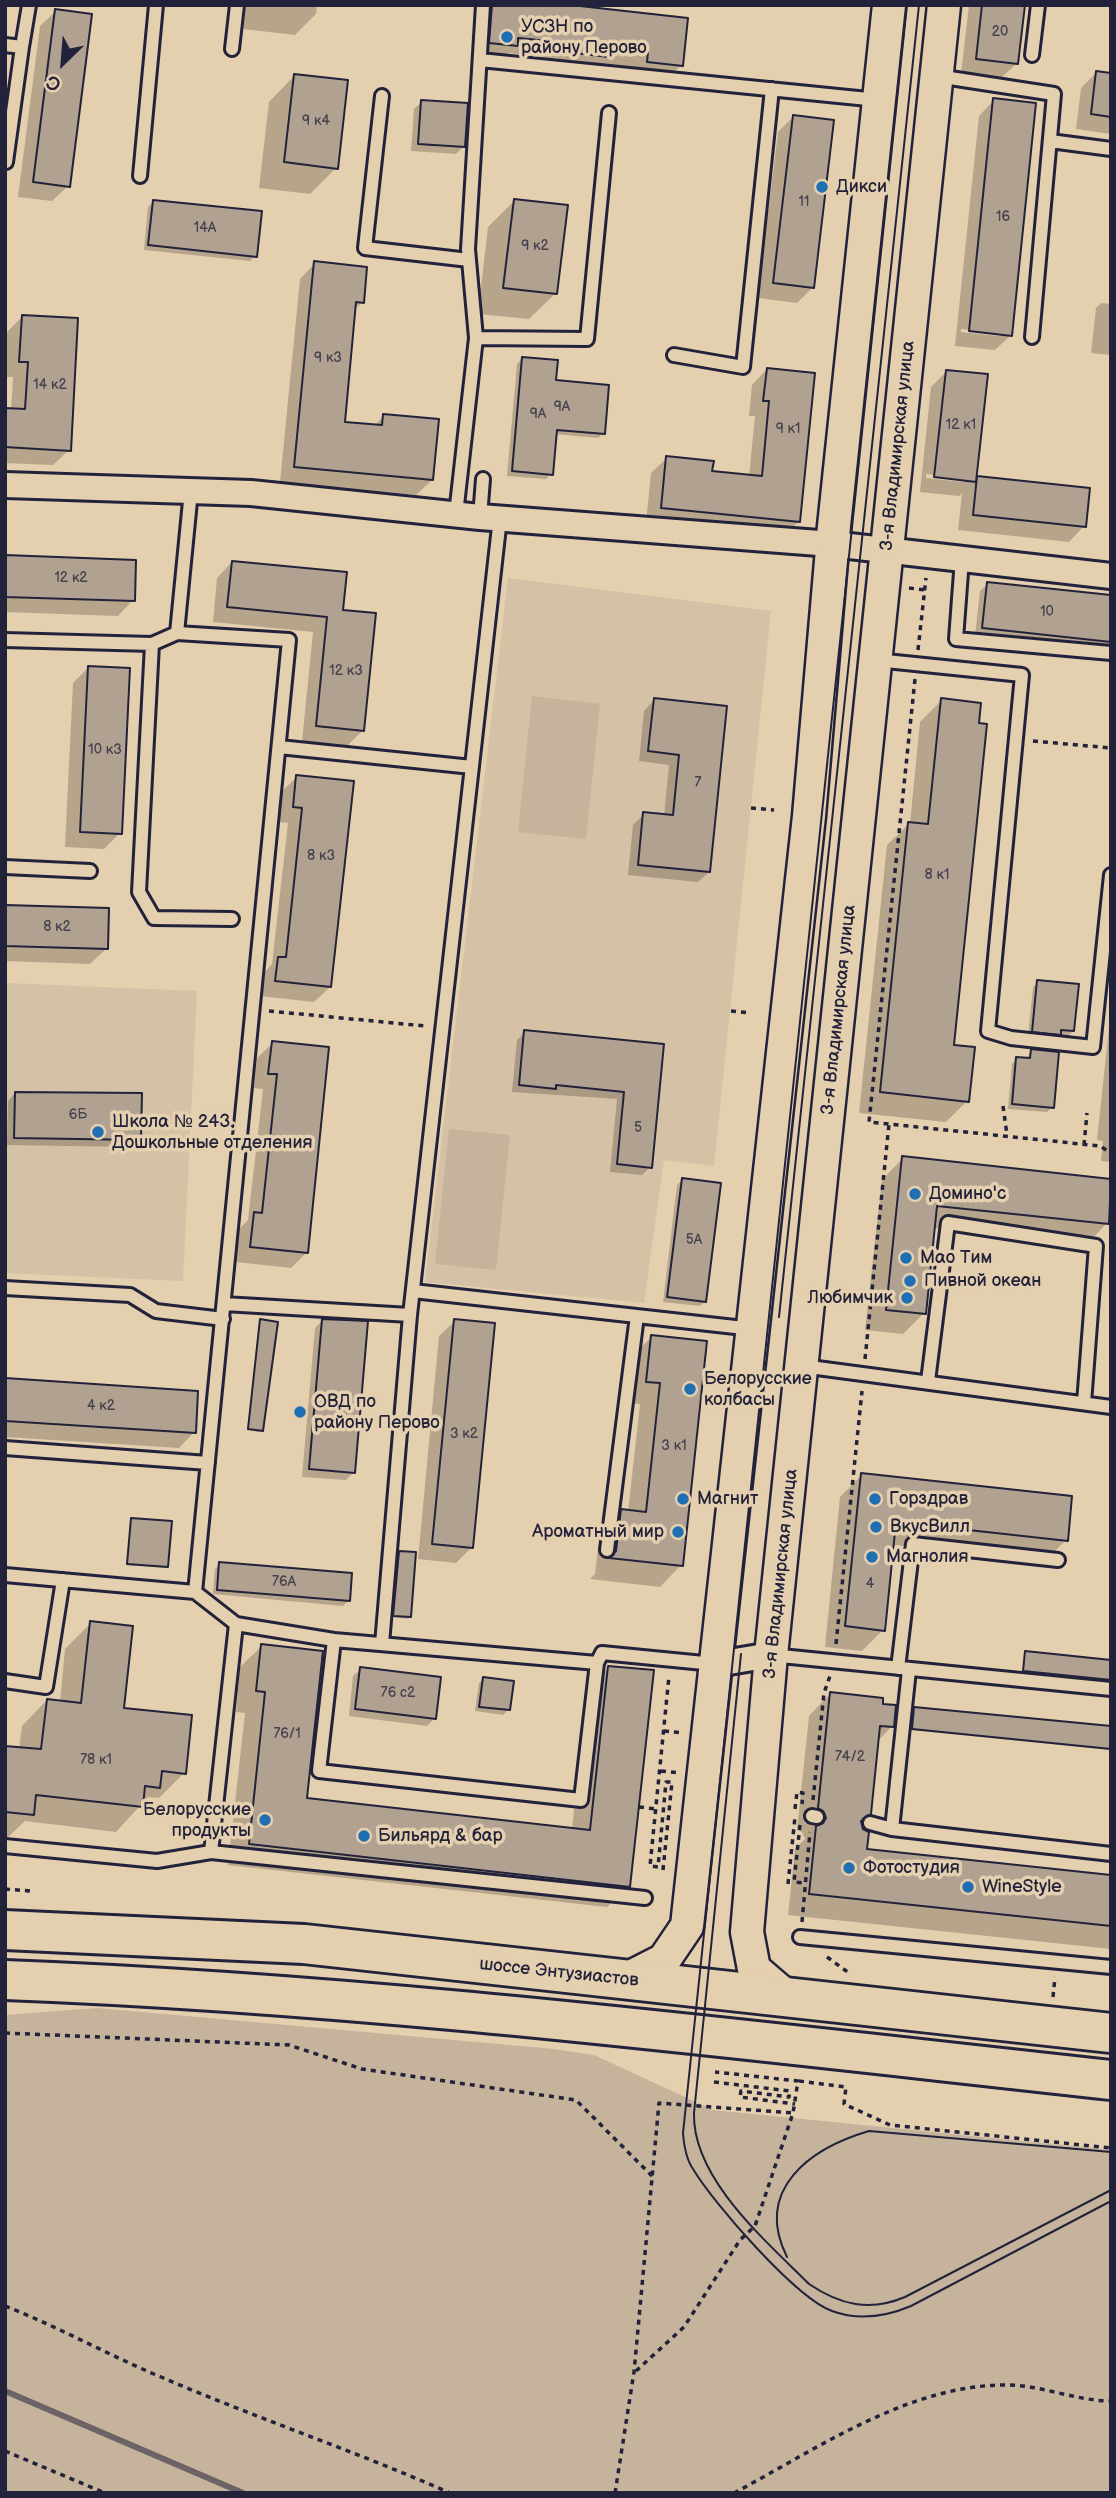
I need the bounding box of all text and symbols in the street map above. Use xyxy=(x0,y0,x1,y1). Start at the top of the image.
place label: УСЗН по району Перово xyxy=(521,16,647,58)
house number: 20 xyxy=(992,24,1008,40)
north arrow xyxy=(28,28,98,98)
marker: УСЗН по району Перово xyxy=(499,29,515,45)
text: С xyxy=(43,69,65,96)
house number: 9 к4 xyxy=(302,113,330,129)
place label: Дикси xyxy=(836,176,887,198)
marker: Дикси xyxy=(814,179,830,195)
house number: 11 xyxy=(799,194,809,210)
house number: 16 xyxy=(996,209,1010,225)
house number: 14А xyxy=(194,220,216,236)
house number: 9 к2 xyxy=(521,238,549,254)
street label: 3-я Владимирская улица xyxy=(876,340,920,552)
house number: 9 к3 xyxy=(314,350,342,366)
house number: 14 к2 xyxy=(33,377,67,393)
house number: 9А xyxy=(554,399,570,415)
house number: 9А xyxy=(530,406,546,422)
house number: 12 к1 xyxy=(946,417,976,433)
house number: 9 к1 xyxy=(776,421,800,437)
house number: 12 к2 xyxy=(54,570,88,586)
house number: 10 xyxy=(1040,604,1054,620)
house number: 12 к3 xyxy=(329,663,363,679)
house number: 10 к3 xyxy=(88,742,122,758)
house number: 7 xyxy=(695,775,701,791)
house number: 8 к3 xyxy=(307,848,335,864)
house number: 8 к1 xyxy=(925,867,949,883)
street label: 3-я Владимирская улица xyxy=(817,904,861,1116)
house number: 8 к2 xyxy=(43,919,71,935)
house number: 6Б xyxy=(69,1107,87,1123)
place label: Школа № 243. Дошкольные отделения xyxy=(112,1111,313,1154)
house number: 5 xyxy=(634,1120,642,1136)
marker: Школа № 243. Дошкольные отделения xyxy=(90,1124,106,1140)
place label: Домино'c xyxy=(929,1183,1006,1205)
marker: Домино'c xyxy=(907,1186,923,1202)
house number: 5А xyxy=(686,1232,702,1248)
place label: Мао Тим xyxy=(920,1247,992,1269)
marker: Мао Тим xyxy=(898,1250,914,1266)
place label: Пивной океан xyxy=(924,1270,1041,1292)
marker: Пивной океан xyxy=(902,1273,918,1289)
place label: Любимчик xyxy=(807,1287,893,1309)
marker: Любимчик xyxy=(899,1290,915,1306)
place label: Белорусские колбасы xyxy=(704,1368,812,1410)
marker: Белорусские колбасы xyxy=(682,1381,698,1397)
place label: ОВД по району Перово xyxy=(314,1391,440,1434)
house number: 4 к2 xyxy=(87,1398,115,1414)
marker: ОВД по району Перово xyxy=(292,1404,308,1420)
house number: 3 к2 xyxy=(450,1426,478,1442)
house number: 3 к1 xyxy=(661,1438,687,1454)
street label: 3-я Владимирская улица xyxy=(759,1468,803,1680)
place label: Магнит xyxy=(697,1488,758,1510)
place label: Горздрав xyxy=(889,1488,968,1510)
marker: Магнит xyxy=(675,1491,691,1507)
marker: Горздрав xyxy=(867,1491,883,1507)
place label: ВкусВилл xyxy=(890,1516,970,1538)
marker: ВкусВилл xyxy=(868,1519,884,1535)
place label: Ароматный мир xyxy=(532,1521,664,1543)
marker: Ароматный мир xyxy=(670,1524,686,1540)
place label: Магнолия xyxy=(886,1546,968,1568)
marker: Магнолия xyxy=(864,1549,880,1565)
house number: 76А xyxy=(272,1574,296,1590)
house number: 4 xyxy=(866,1576,874,1592)
house number: 76 с2 xyxy=(381,1685,415,1701)
house number: 76/1 xyxy=(273,1726,301,1742)
house number: 74/2 xyxy=(835,1749,865,1765)
house number: 78 к1 xyxy=(80,1752,112,1768)
place label: Белорусские продукты xyxy=(143,1799,251,1842)
marker: Белорусские продукты xyxy=(257,1812,273,1828)
place label: Бильярд & бар xyxy=(378,1825,503,1847)
marker: Бильярд & бар xyxy=(356,1828,372,1844)
place label: Фотостудия xyxy=(863,1857,960,1879)
marker: Фотостудия xyxy=(841,1860,857,1876)
place label: WineStyle xyxy=(982,1876,1062,1898)
marker: WineStyle xyxy=(960,1879,976,1895)
street label: шоссе Энтузиастов xyxy=(478,1954,640,1992)

